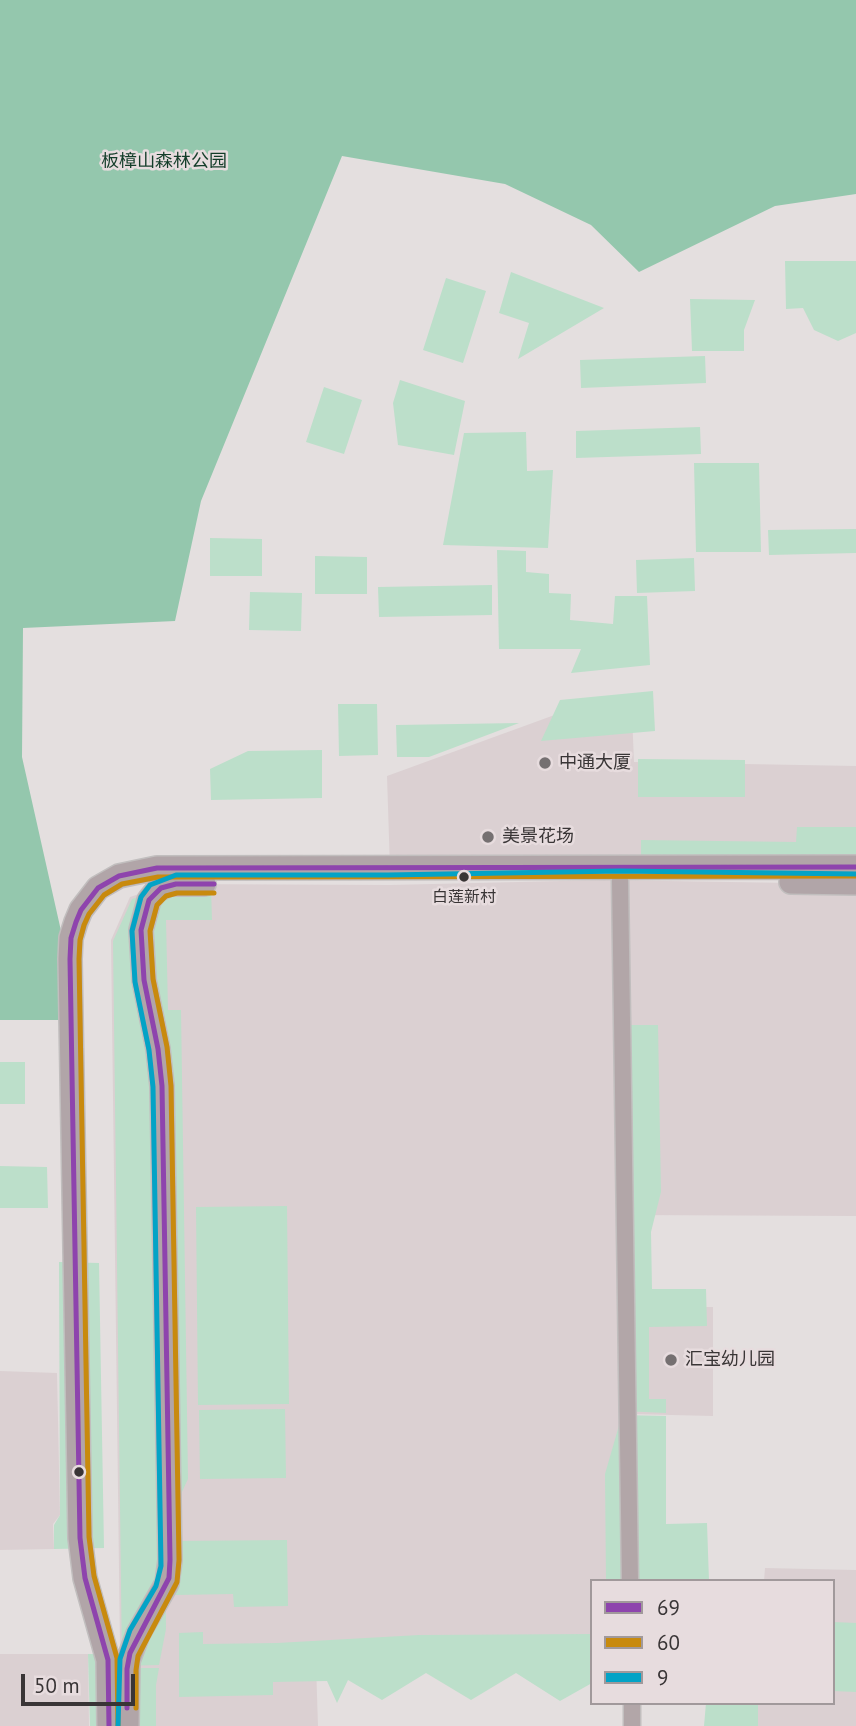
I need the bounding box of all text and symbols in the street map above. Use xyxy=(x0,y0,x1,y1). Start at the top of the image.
park label: 板樟山森林公园 xyxy=(101,151,227,173)
place label: 中通大厦 xyxy=(559,752,631,774)
marker: 中通大厦 xyxy=(537,755,553,771)
place label: 美景花场 xyxy=(502,826,574,848)
marker: 美景花场 xyxy=(480,829,496,845)
marker: 白莲新村 xyxy=(457,870,471,884)
place label: 白莲新村 xyxy=(432,887,496,907)
place label: 汇宝幼儿园 xyxy=(685,1349,775,1371)
marker: 汇宝幼儿园 xyxy=(663,1352,679,1368)
unlabelled marker xyxy=(72,1465,86,1479)
legend xyxy=(590,1579,835,1705)
text: 69 xyxy=(657,1594,680,1621)
text: 60 xyxy=(657,1629,680,1656)
scale bar xyxy=(24,1660,138,1704)
text: 9 xyxy=(657,1664,668,1691)
text: 50 m xyxy=(34,1672,80,1699)

